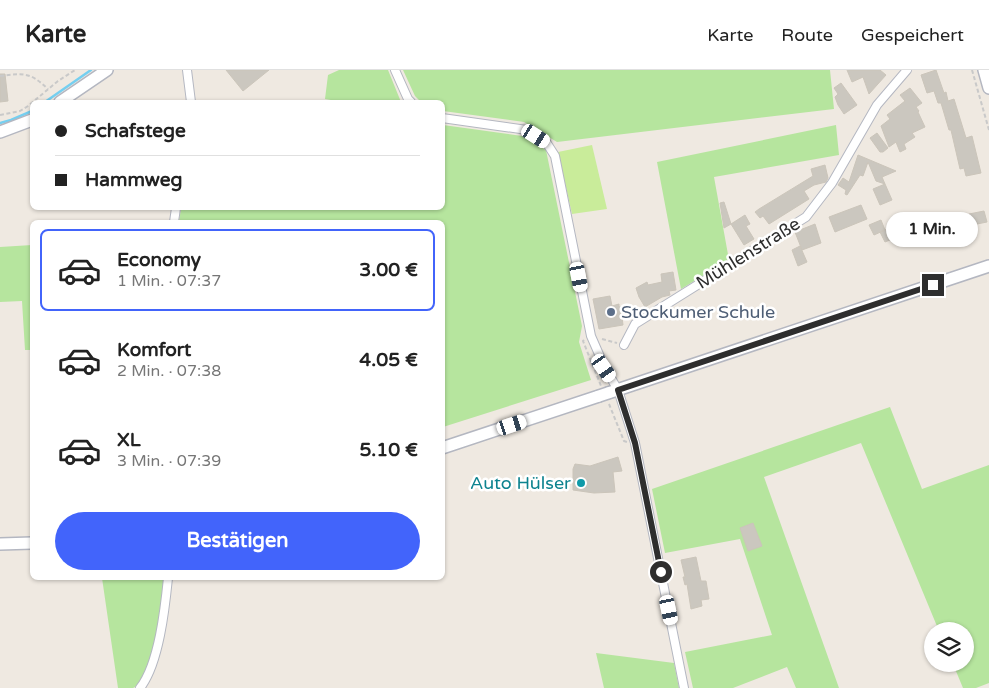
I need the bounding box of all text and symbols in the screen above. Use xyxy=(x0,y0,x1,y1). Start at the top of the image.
text: Karte xyxy=(25,20,86,49)
text: Karte xyxy=(707,24,753,46)
text: Route xyxy=(781,24,833,46)
text: Gespeichert xyxy=(861,24,964,46)
text: Schafstege xyxy=(85,120,186,142)
car xyxy=(519,122,552,150)
text: Hammweg xyxy=(85,169,182,191)
street label: Mühlenstraße xyxy=(692,212,804,294)
callout: 1 Min. xyxy=(887,212,979,248)
text: 1 Min. xyxy=(908,219,956,239)
icon: car xyxy=(57,248,102,293)
text: Economy xyxy=(117,249,201,271)
text: 3.00 € xyxy=(359,259,418,281)
car xyxy=(568,261,589,293)
text: 1 Min. · 07:37 xyxy=(117,271,221,291)
route end xyxy=(922,274,944,296)
place label: Stockumer Schule xyxy=(621,301,775,323)
marker: Stockumer Schule xyxy=(605,306,617,318)
icon: car xyxy=(57,338,102,383)
text: Komfort xyxy=(117,339,191,361)
text: 4.05 € xyxy=(359,349,418,371)
car xyxy=(589,351,618,385)
text: 2 Min. · 07:38 xyxy=(117,361,221,381)
car xyxy=(495,413,528,437)
icon: car xyxy=(57,428,102,473)
text: XL xyxy=(117,429,141,451)
text: 5.10 € xyxy=(360,439,418,461)
text: 3 Min. · 07:39 xyxy=(117,451,221,471)
place label: Auto Hülser xyxy=(470,472,571,494)
marker: Auto Hülser xyxy=(575,477,587,489)
button: Bestätigen xyxy=(55,512,420,570)
route start xyxy=(650,561,672,583)
car xyxy=(658,594,679,626)
map controls xyxy=(924,622,974,672)
button: layers xyxy=(924,622,974,672)

